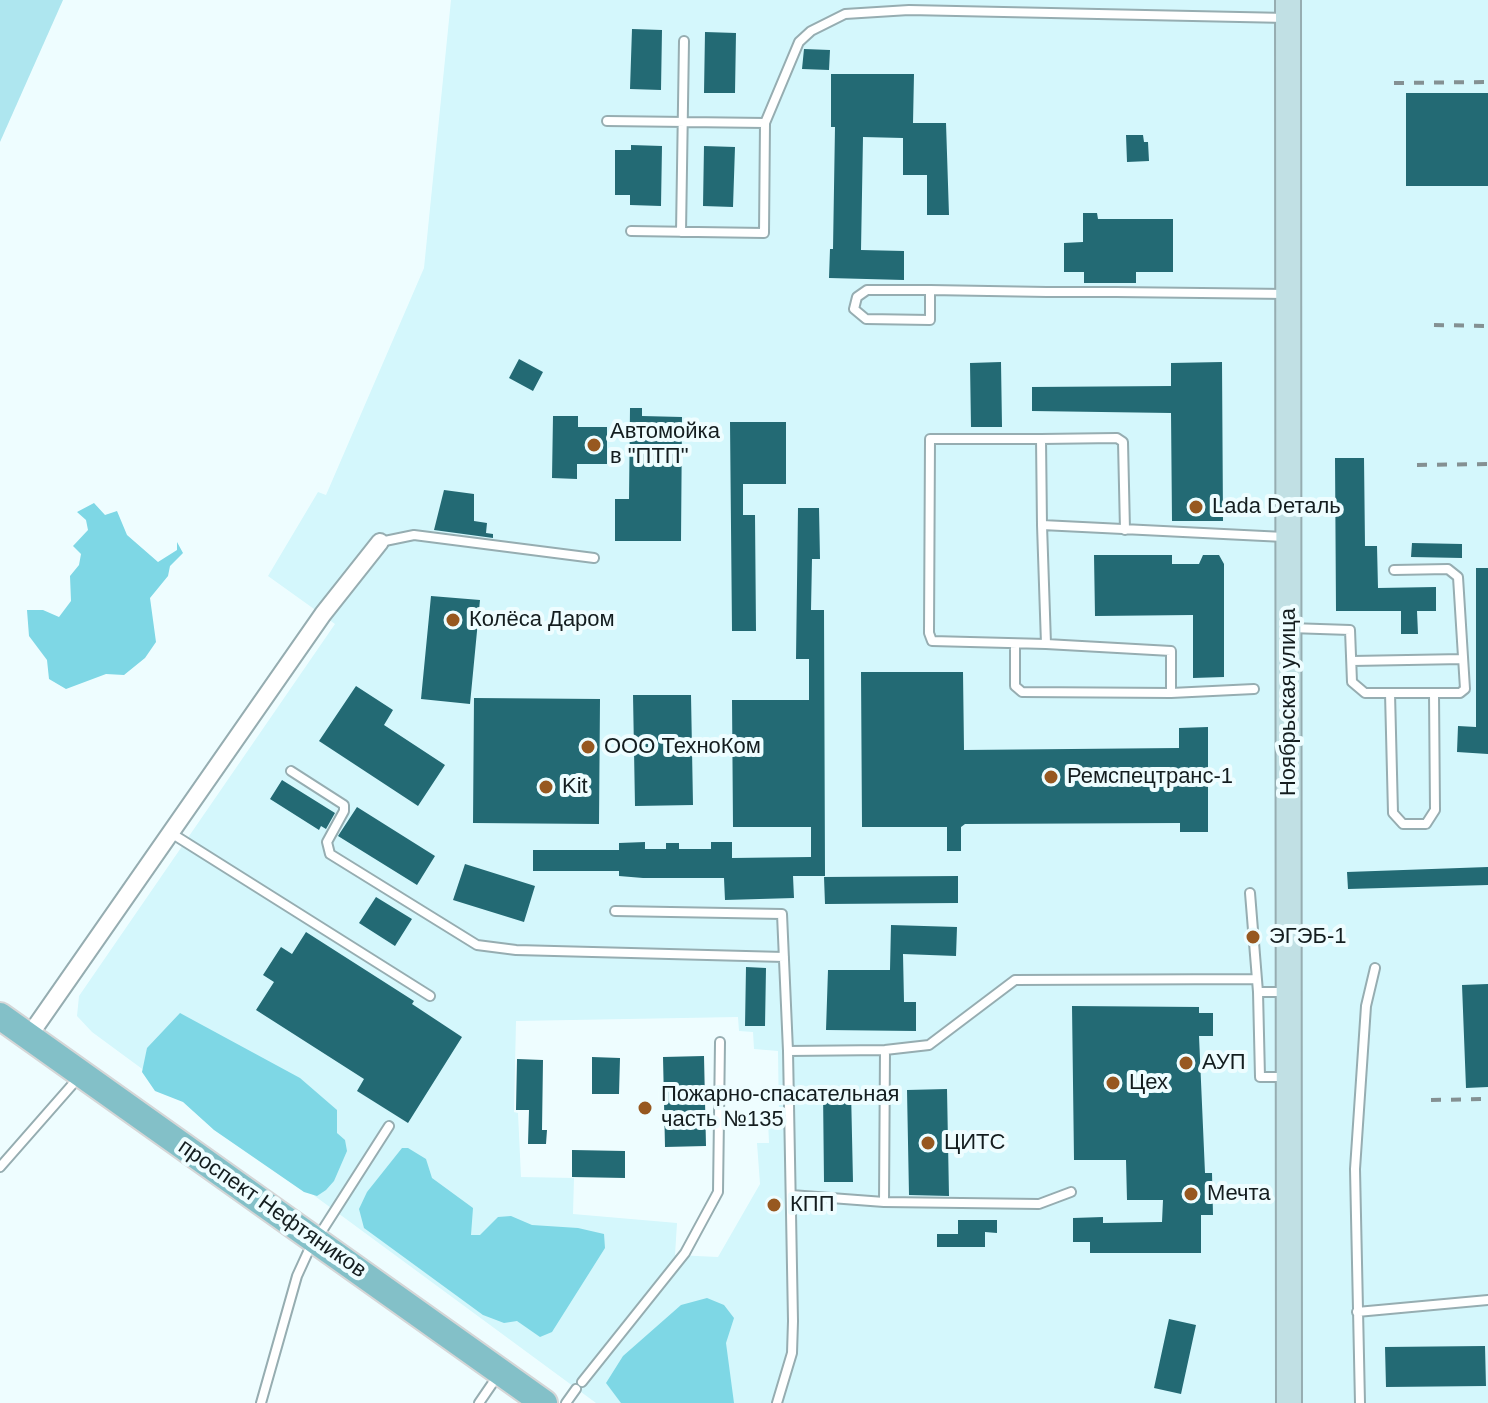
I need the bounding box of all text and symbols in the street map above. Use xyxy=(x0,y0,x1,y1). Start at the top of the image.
place label: Автомойка в "ПТП" xyxy=(610,419,720,470)
marker: Автомойка в "ПТП" xyxy=(585,436,603,454)
place label: Lada Dеталь xyxy=(1212,494,1341,520)
marker: Lada Dеталь xyxy=(1187,498,1205,516)
place label: Колёса Даром xyxy=(469,607,615,633)
street label: Ноябрьская улица xyxy=(1276,608,1302,796)
marker: Колёса Даром xyxy=(444,611,462,629)
place label: ООО ТехноКом xyxy=(604,734,761,760)
marker: ООО ТехноКом xyxy=(579,738,597,756)
place label: Ремспецтранс-1 xyxy=(1067,764,1233,790)
marker: Ремспецтранс-1 xyxy=(1042,768,1060,786)
place label: Kit xyxy=(562,774,588,800)
marker: Kit xyxy=(537,778,555,796)
place label: ЭГЭБ-1 xyxy=(1269,924,1347,950)
marker: ЭГЭБ-1 xyxy=(1244,928,1262,946)
place label: АУП xyxy=(1202,1050,1245,1076)
marker: АУП xyxy=(1177,1054,1195,1072)
place label: Цех xyxy=(1129,1070,1168,1096)
marker: Цех xyxy=(1104,1074,1122,1092)
place label: Пожарно-спасательная часть №135 xyxy=(661,1082,900,1134)
marker: Пожарно-спасательная часть №135 xyxy=(636,1099,654,1117)
place label: ЦИТС xyxy=(944,1130,1005,1156)
street label: проспект Нефтяников xyxy=(173,1134,371,1284)
marker: ЦИТС xyxy=(919,1134,937,1152)
place label: Мечта xyxy=(1207,1181,1271,1207)
marker: Мечта xyxy=(1182,1185,1200,1203)
place label: КПП xyxy=(790,1192,834,1218)
marker: КПП xyxy=(765,1196,783,1214)

